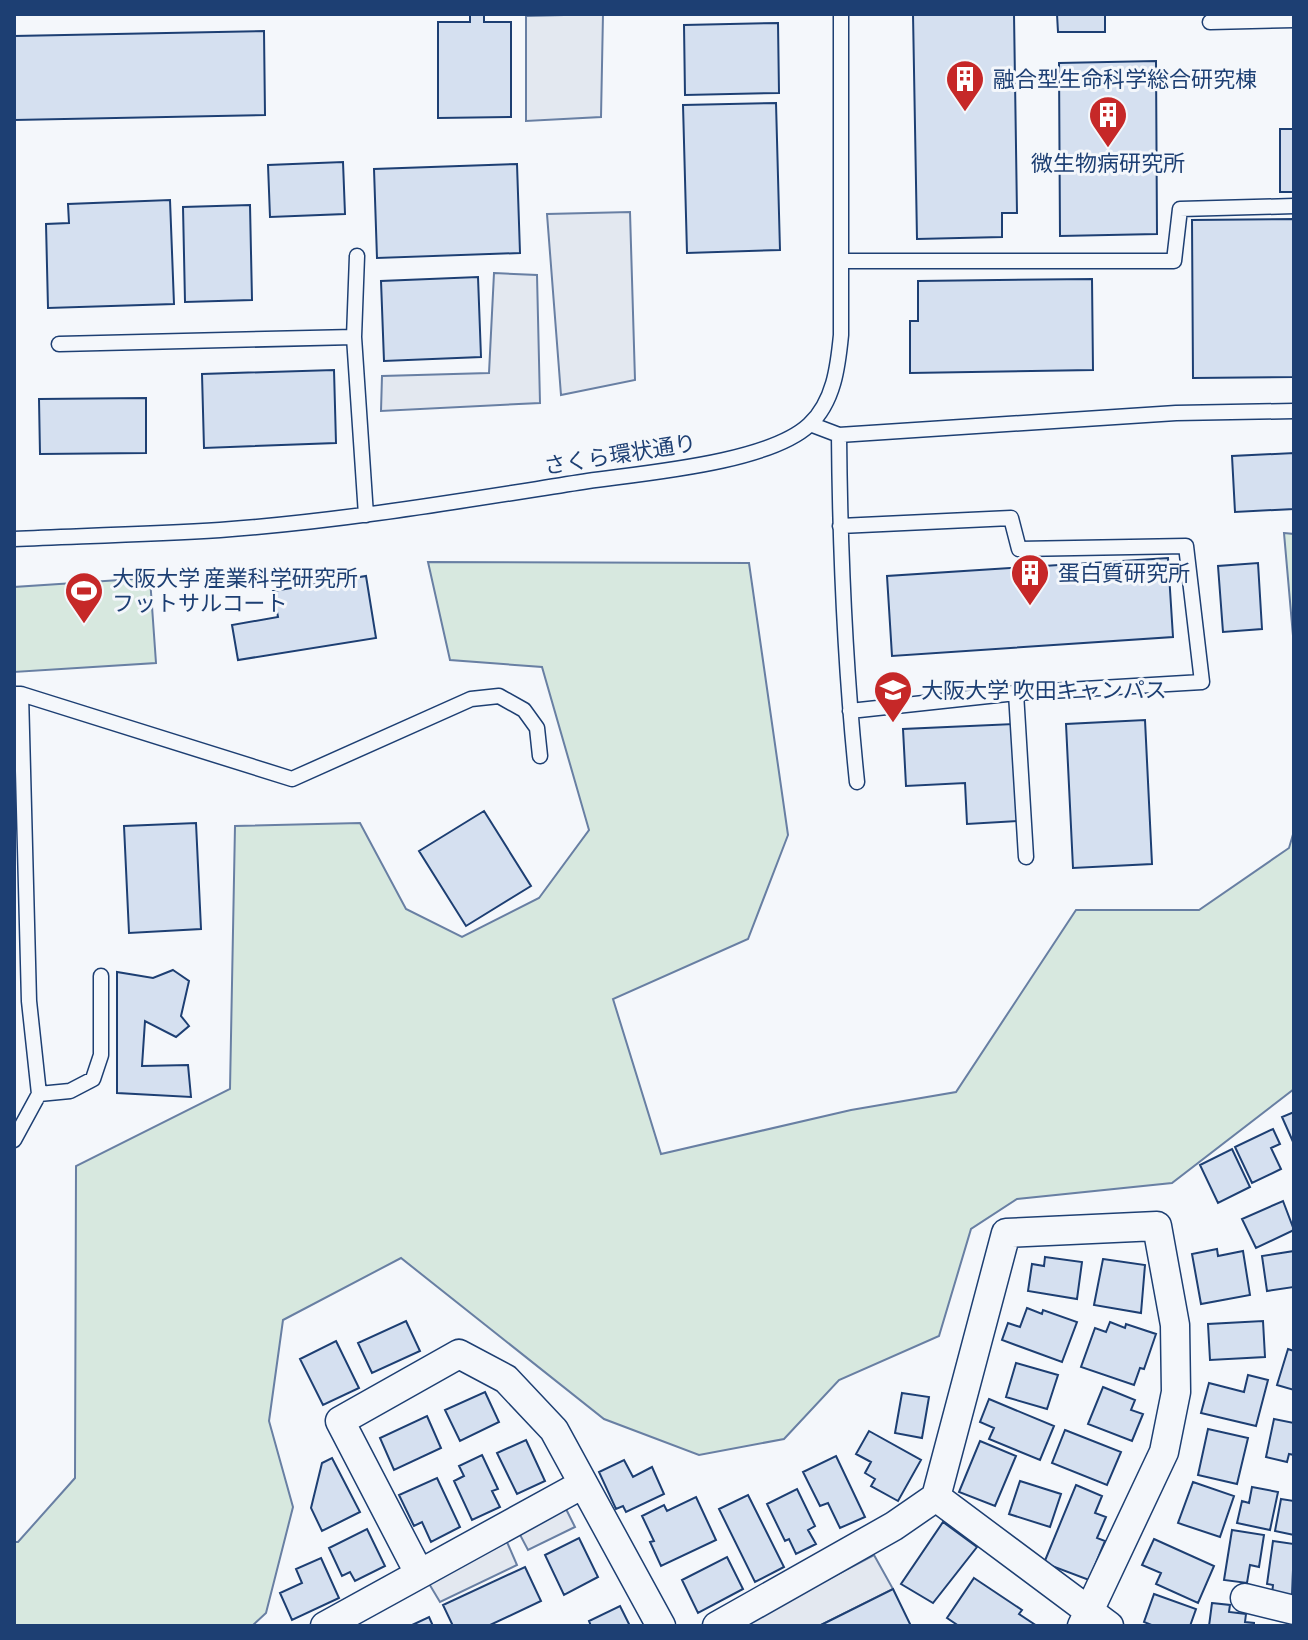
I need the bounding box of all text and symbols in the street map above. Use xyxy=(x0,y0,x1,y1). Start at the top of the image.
building icon: 融合型生命科学総合研究棟 xyxy=(944,58,986,113)
place label: 融合型生命科学総合研究棟 xyxy=(993,68,1257,91)
building icon: 微生物病研究所 xyxy=(1087,94,1129,149)
place label: 微生物病研究所 xyxy=(1031,152,1185,175)
street label: さくら環状通り xyxy=(542,431,698,478)
building icon: 蛋白質研究所 xyxy=(1009,552,1051,607)
place label: 蛋白質研究所 xyxy=(1058,562,1190,585)
place label: 大阪大学 産業科学研究所 フットサルコート xyxy=(112,567,358,615)
sports icon: 大阪大学 産業科学研究所 フットサルコート xyxy=(63,570,105,625)
school or university icon: 大阪大学 吹田キャンパス xyxy=(872,669,914,724)
place label: 大阪大学 吹田キャンパス xyxy=(921,679,1167,702)

